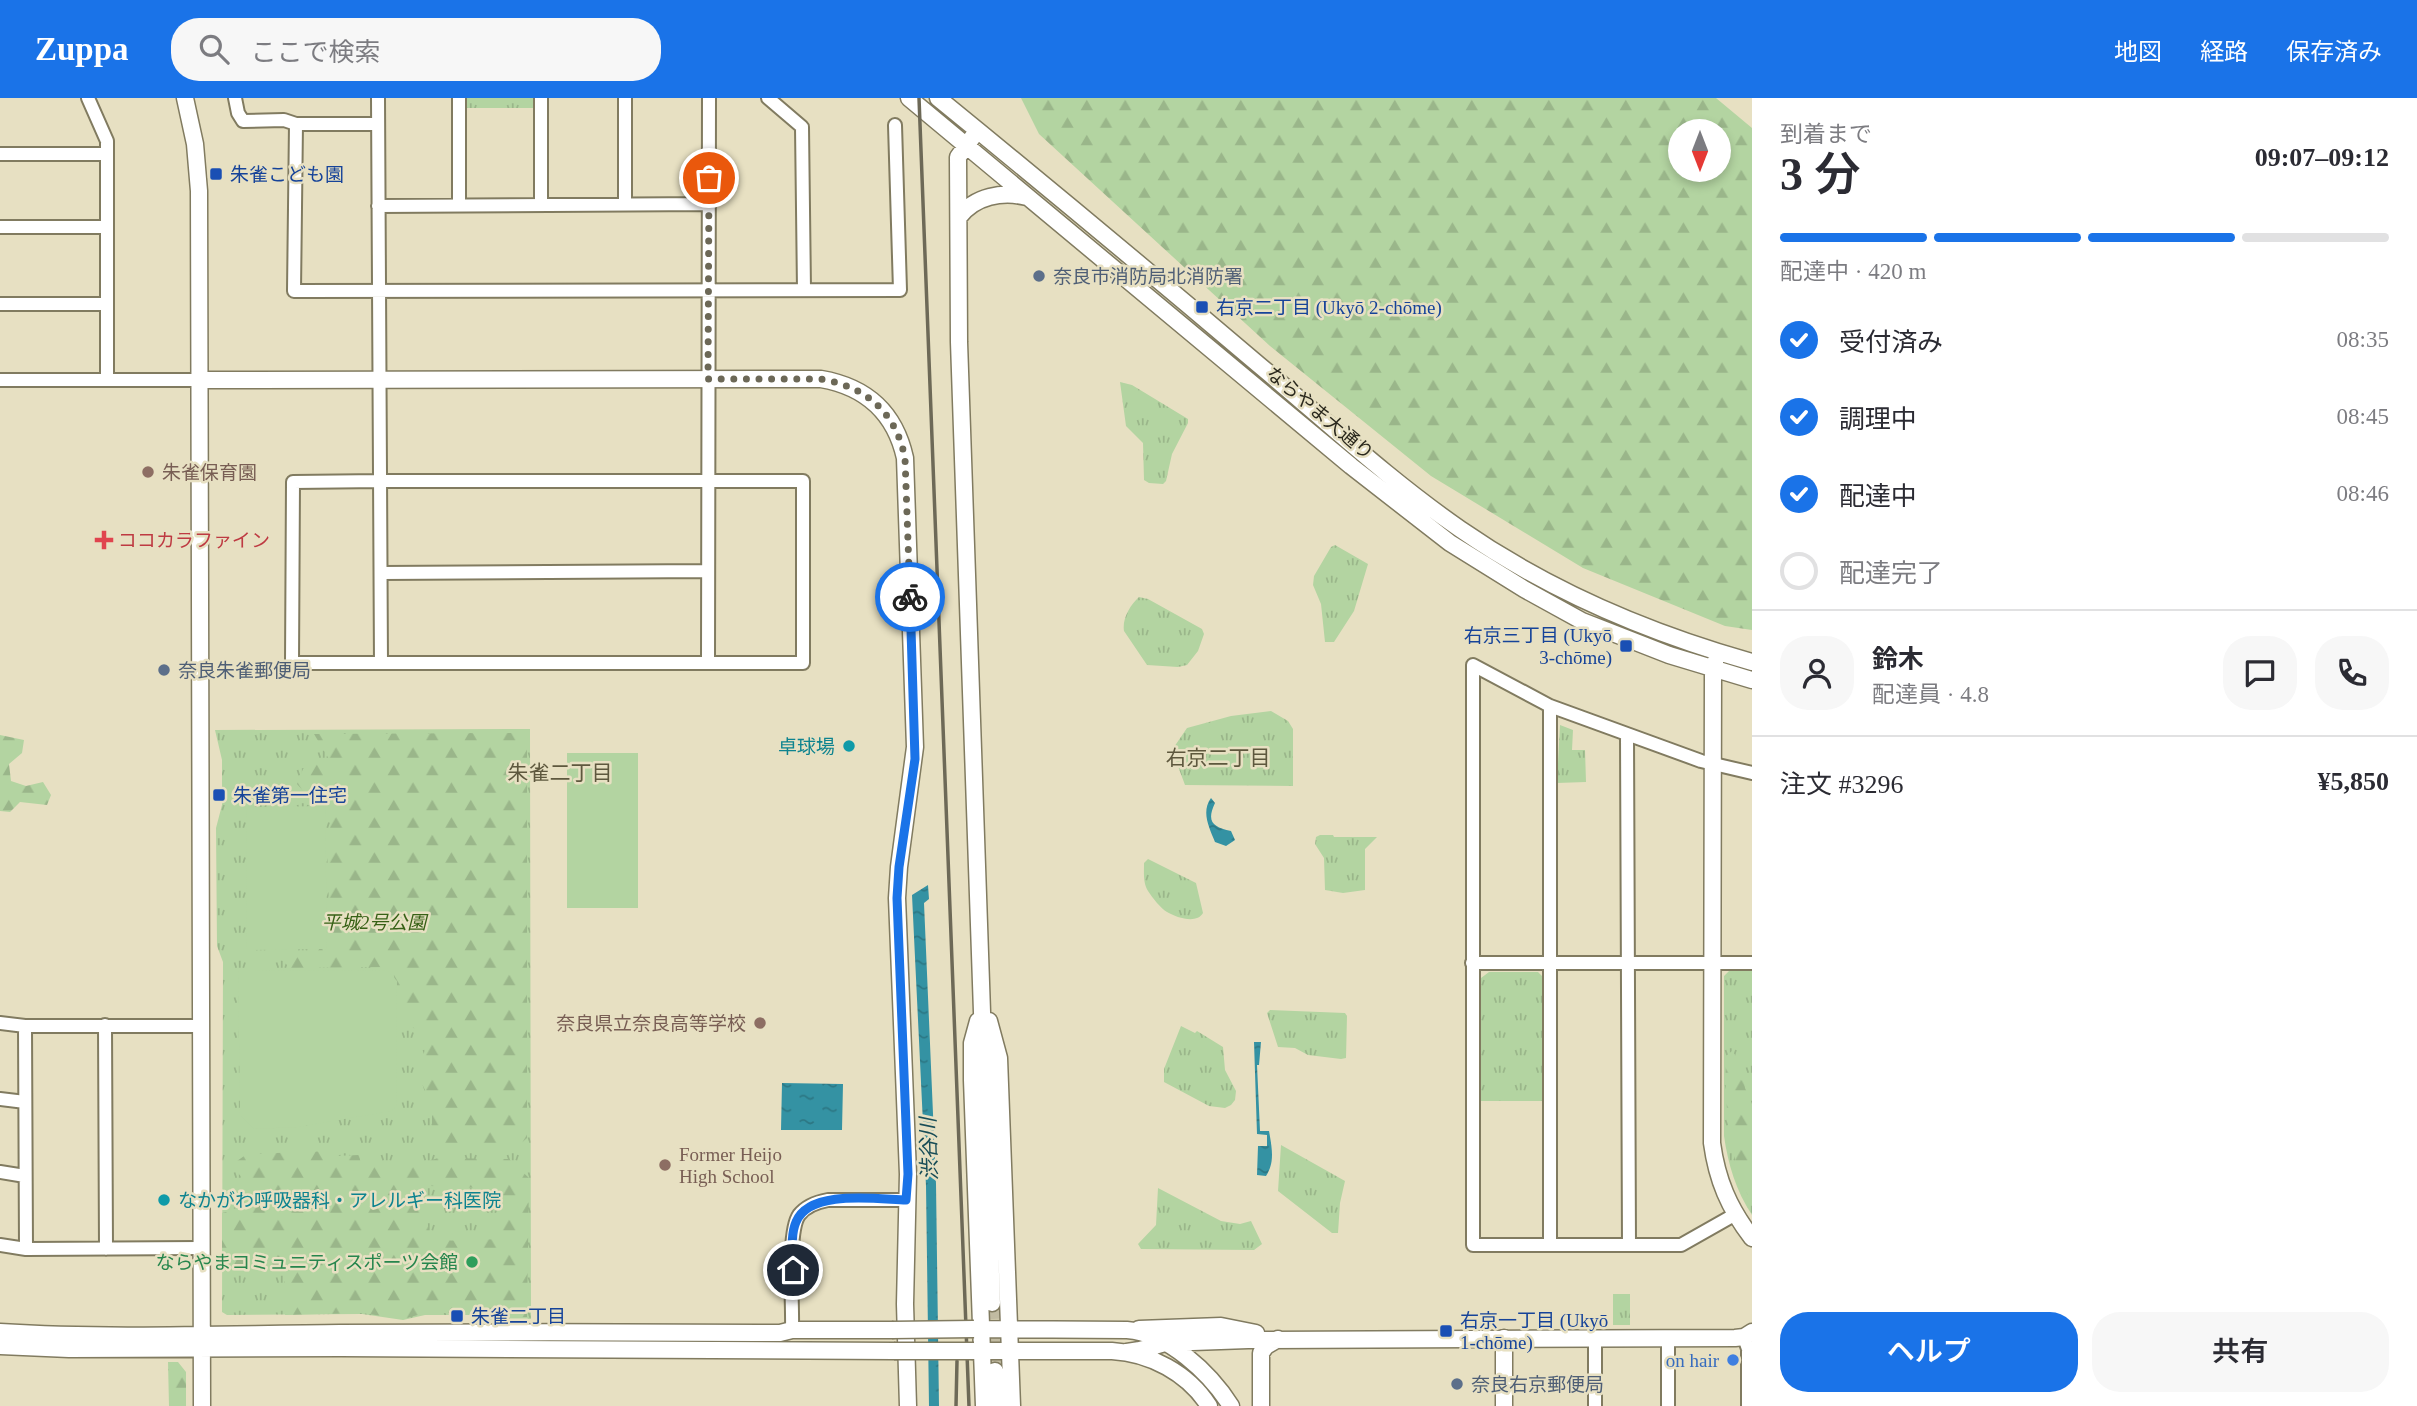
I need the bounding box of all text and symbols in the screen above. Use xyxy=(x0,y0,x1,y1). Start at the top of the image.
search box xyxy=(171,18,661,81)
icon: search xyxy=(195,30,233,68)
text: Zuppa xyxy=(35,31,129,67)
text: ここで検索 xyxy=(251,38,381,67)
text: 地図 xyxy=(2114,39,2162,65)
text: 経路 xyxy=(2200,39,2248,65)
text: 保存済み xyxy=(2286,39,2382,65)
north arrow xyxy=(1668,119,1731,182)
map controls xyxy=(1668,119,1731,182)
text: 到着まで xyxy=(1780,122,1872,147)
text: 09:07–09:12 xyxy=(2255,143,2389,172)
pin xyxy=(679,148,739,208)
text: 3 分 xyxy=(1780,149,1861,200)
icon: bag xyxy=(690,159,728,197)
place label: 朱雀こども園 xyxy=(230,164,344,185)
marker: 朱雀こども園 xyxy=(208,166,224,182)
text: 配達中 · 420 m xyxy=(1780,259,1926,284)
place label: 奈良市消防局北消防署 xyxy=(1053,266,1243,287)
marker: 奈良市消防局北消防署 xyxy=(1031,268,1047,284)
place label: 右京二丁目 (Ukyō 2-chōme) xyxy=(1216,297,1442,319)
marker: 右京二丁目 (Ukyō 2-chōme) xyxy=(1194,299,1210,315)
icon: check xyxy=(1780,321,1818,359)
text: 08:35 xyxy=(2337,327,2389,352)
text: 受付済み xyxy=(1839,328,1943,357)
street label: ならやま大通り xyxy=(1262,362,1378,464)
icon: check xyxy=(1780,398,1818,436)
text: 08:45 xyxy=(2337,404,2389,429)
text: 調理中 xyxy=(1839,405,1917,434)
place label: 朱雀保育園 xyxy=(162,462,257,483)
marker: 朱雀保育園 xyxy=(140,464,156,480)
icon: check xyxy=(1780,475,1818,513)
text: 08:46 xyxy=(2337,481,2389,506)
text: 配達中 xyxy=(1839,482,1917,511)
place label: ココカラファイン xyxy=(118,530,270,551)
marker: ココカラファイン xyxy=(96,532,112,548)
text: 配達完了 xyxy=(1839,559,1943,588)
courier xyxy=(875,562,945,632)
icon: bike xyxy=(891,578,929,616)
place label: 右京三丁目 (Ukyō 3-chōme) xyxy=(1464,625,1612,669)
button: person xyxy=(1780,636,1854,710)
button: chat xyxy=(2223,636,2297,710)
button: phone xyxy=(2315,636,2389,710)
marker: 右京三丁目 (Ukyō 3-chōme) xyxy=(1618,638,1634,654)
text: 鈴木 xyxy=(1872,645,1924,674)
place label: 奈良朱雀郵便局 xyxy=(178,660,311,681)
marker: 奈良朱雀郵便局 xyxy=(156,662,172,678)
text: 配達員 · 4.8 xyxy=(1872,682,1989,707)
place label: 卓球場 xyxy=(778,736,835,757)
marker: 卓球場 xyxy=(841,738,857,754)
district label: 右京二丁目 xyxy=(1166,746,1271,770)
district label: 朱雀二丁目 xyxy=(508,761,613,785)
text: ¥5,850 xyxy=(2318,767,2389,796)
text: 注文 #3296 xyxy=(1780,770,1904,799)
place label: 朱雀第一住宅 xyxy=(233,785,347,806)
marker: 朱雀第一住宅 xyxy=(211,787,227,803)
park label: 平城2号公園 xyxy=(322,912,429,933)
place label: 奈良県立奈良高等学校 xyxy=(556,1013,746,1034)
marker: 奈良県立奈良高等学校 xyxy=(752,1015,768,1031)
water label: 渋谷川 xyxy=(916,1115,942,1181)
place label: Former Heijo High School xyxy=(679,1144,782,1187)
marker: Former Heijo High School xyxy=(657,1157,673,1173)
place label: なかがわ呼吸器科・アレルギー科医院 xyxy=(178,1190,501,1211)
marker: なかがわ呼吸器科・アレルギー科医院 xyxy=(156,1192,172,1208)
pin xyxy=(763,1240,823,1300)
icon: home xyxy=(774,1251,812,1289)
place label: ならやまコミュニティスポーツ会館 xyxy=(156,1252,458,1273)
marker: ならやまコミュニティスポーツ会館 xyxy=(464,1254,480,1270)
place label: 朱雀二丁目 xyxy=(471,1306,566,1327)
marker: 朱雀二丁目 xyxy=(449,1308,465,1324)
place label: 右京一丁目 (Ukyō 1-chōme) xyxy=(1460,1310,1608,1354)
button: ヘルプ xyxy=(1780,1312,2078,1392)
button: 共有 xyxy=(2092,1312,2389,1392)
marker: 右京一丁目 (Ukyō 1-chōme) xyxy=(1438,1323,1454,1339)
place label: on hair xyxy=(1666,1350,1720,1371)
marker: on hair xyxy=(1725,1352,1741,1368)
place label: 奈良右京郵便局 xyxy=(1471,1374,1604,1395)
marker: 奈良右京郵便局 xyxy=(1449,1376,1465,1392)

